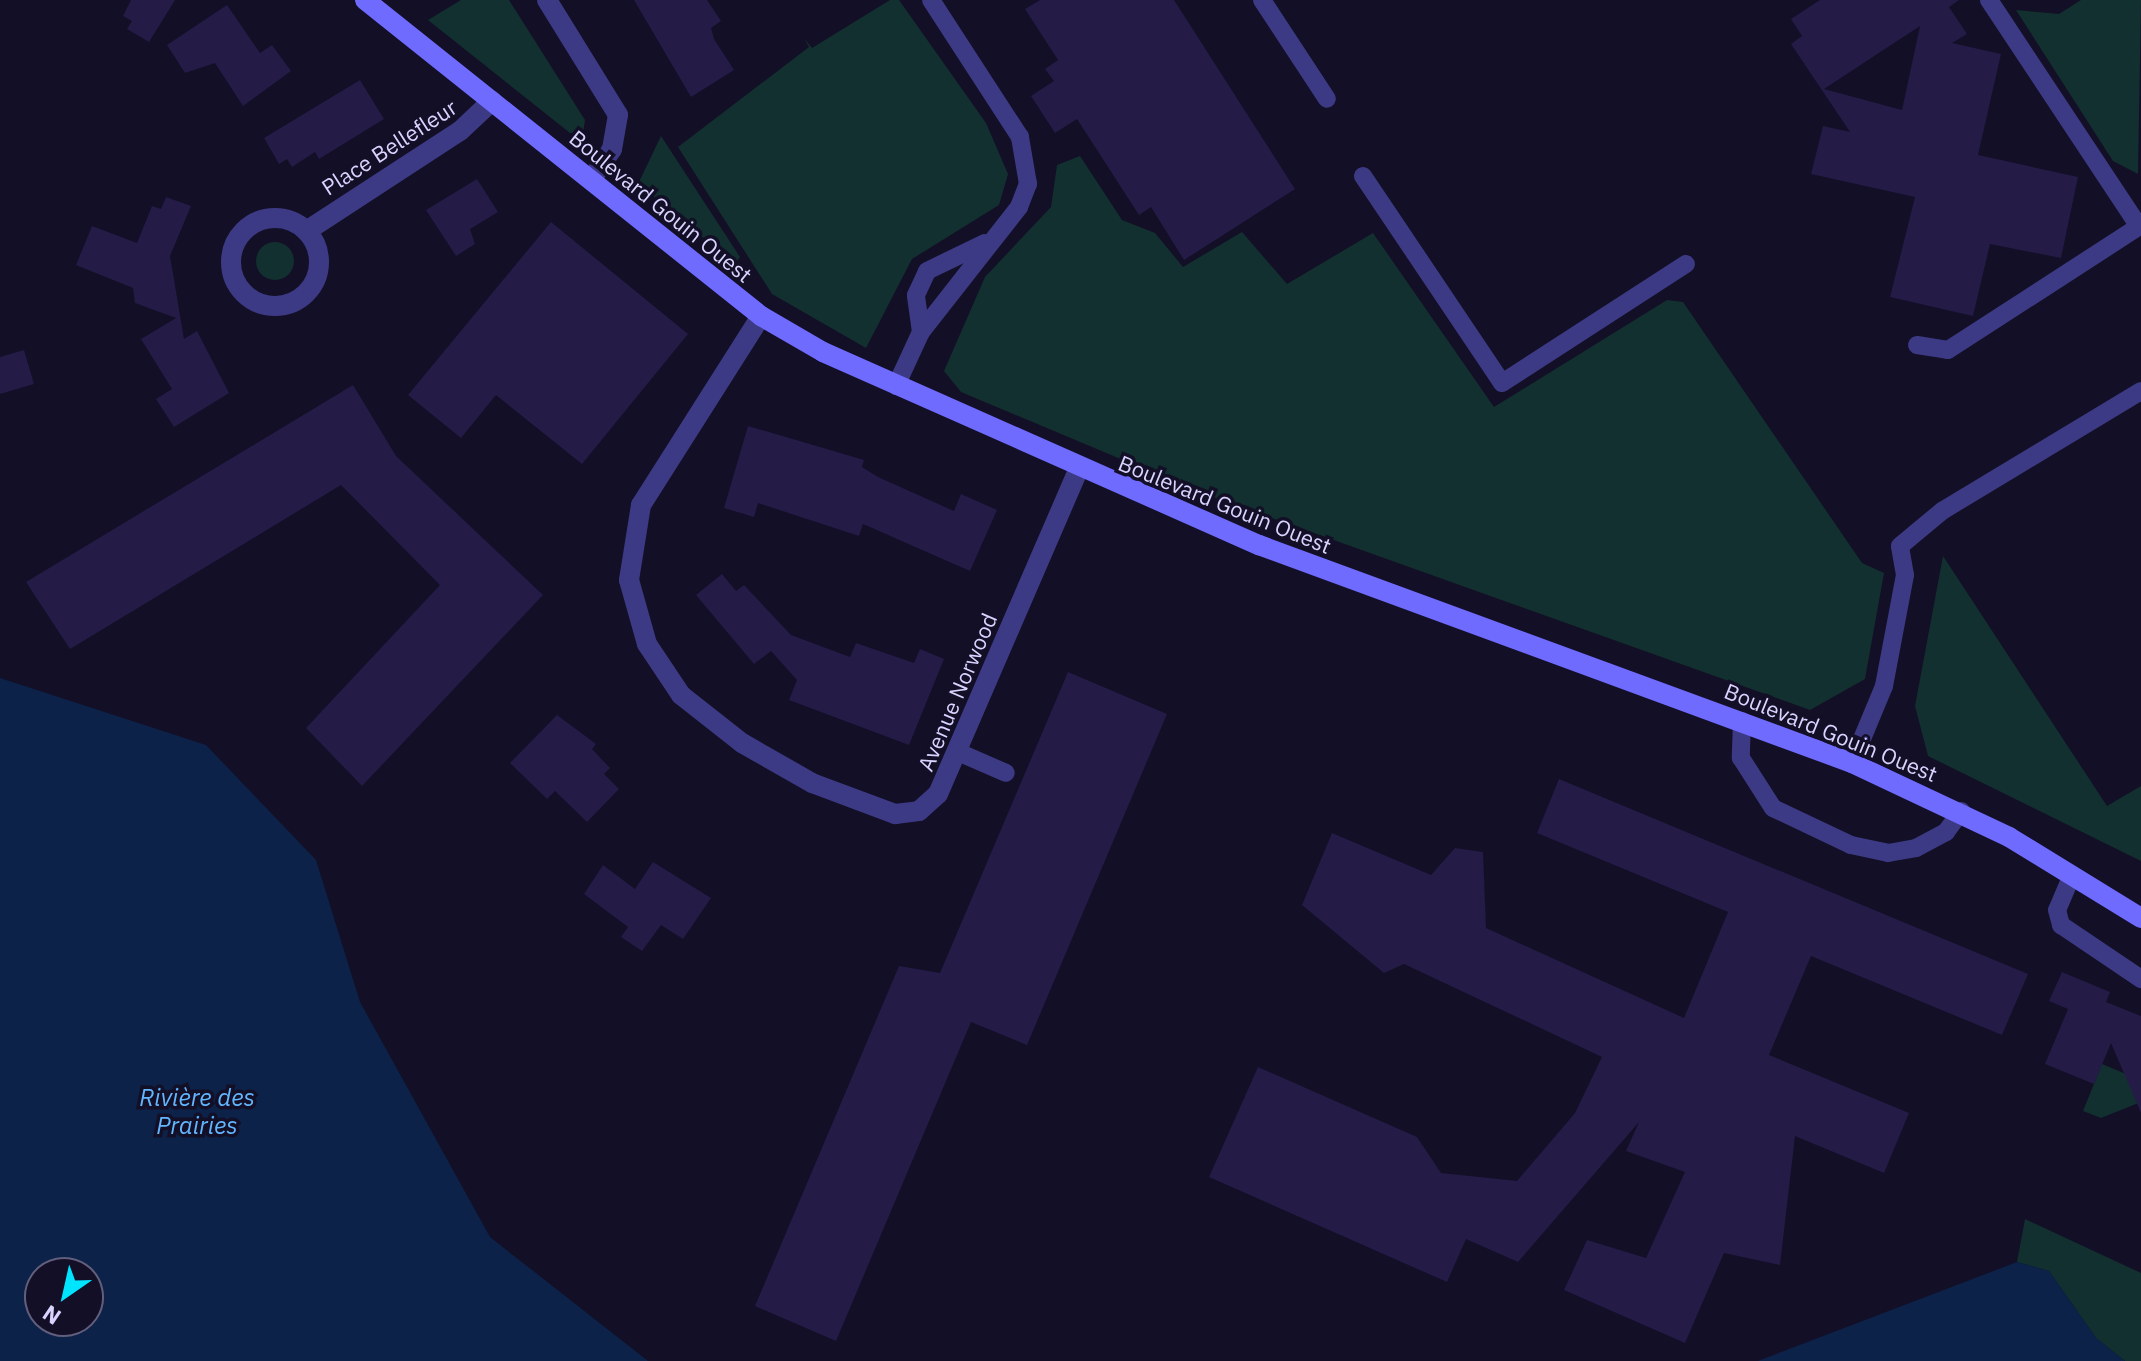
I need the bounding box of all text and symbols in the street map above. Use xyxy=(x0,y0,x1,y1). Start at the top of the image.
street label: Place Bellefleur xyxy=(317,94,461,200)
street label: Boulevard Gouin Ouest xyxy=(564,124,758,288)
street label: Boulevard Gouin Ouest xyxy=(1115,449,1335,559)
street label: Avenue Norwood xyxy=(912,609,1002,775)
street label: Boulevard Gouin Ouest xyxy=(1721,677,1941,787)
water label: Rivière des Prairies xyxy=(139,1084,255,1140)
north arrow xyxy=(24,1257,104,1337)
text: N xyxy=(37,1299,66,1332)

